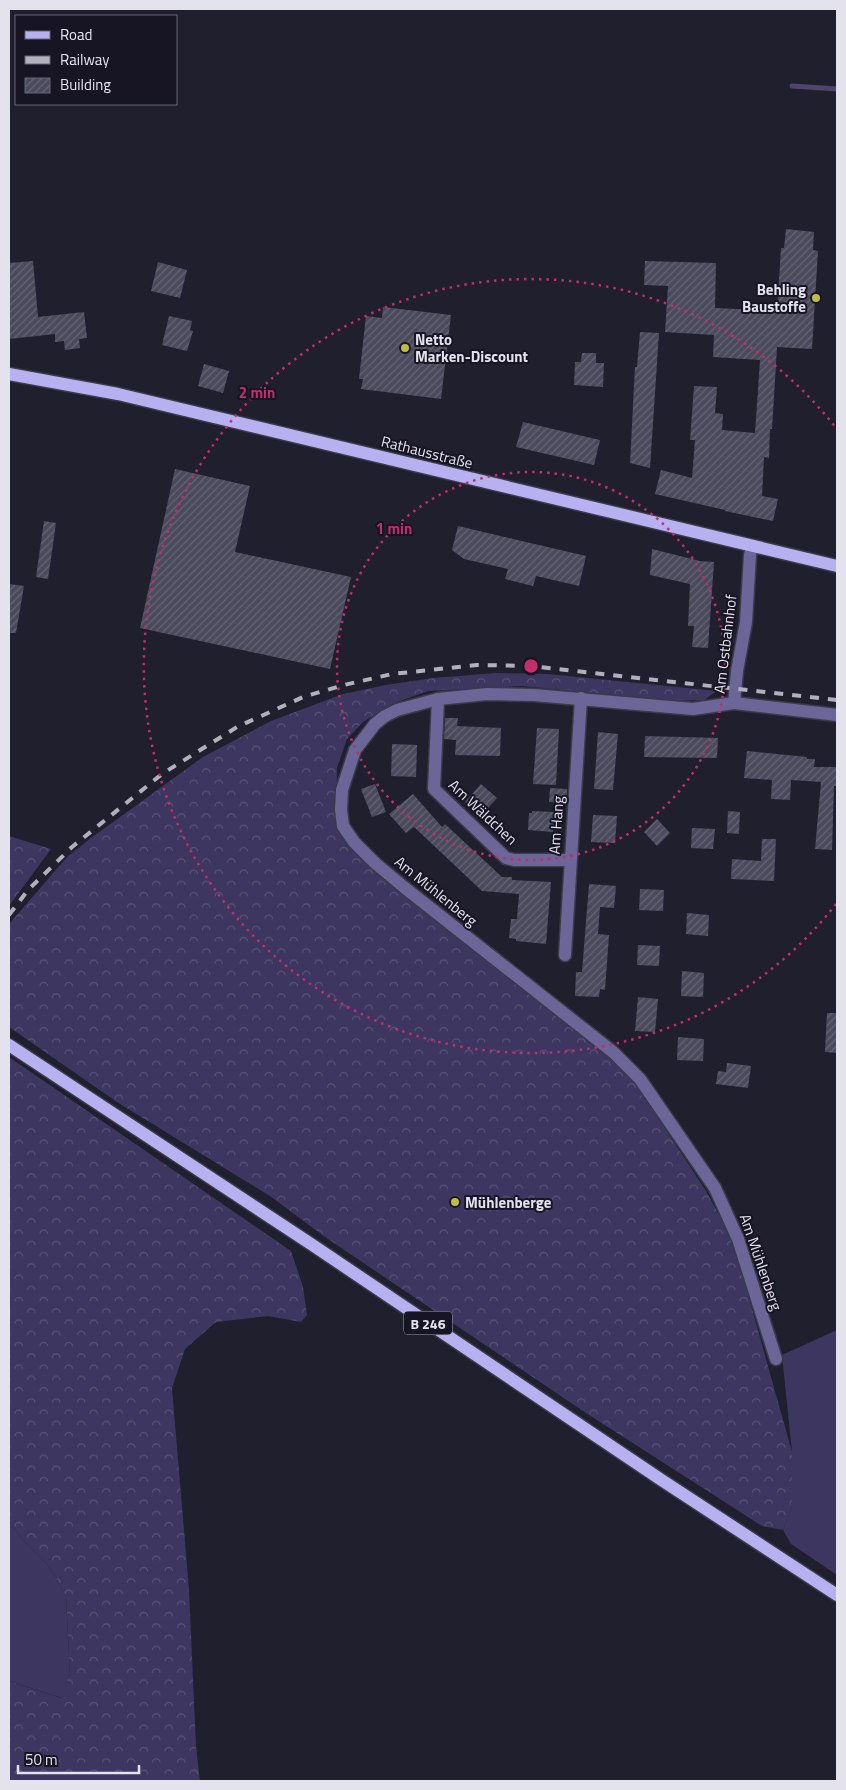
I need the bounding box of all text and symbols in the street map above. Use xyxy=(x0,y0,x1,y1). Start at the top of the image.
legend xyxy=(15,15,178,105)
text: Road xyxy=(60,23,92,46)
text: Railway xyxy=(60,48,110,71)
text: Building xyxy=(60,73,111,96)
place label: Behling Baustoffe xyxy=(742,278,806,318)
marker: Behling Baustoffe xyxy=(810,292,822,304)
place label: Netto Marken-Discount xyxy=(415,328,528,368)
marker: Netto Marken-Discount xyxy=(399,342,411,354)
text: 2 min xyxy=(239,381,275,404)
street label: Rathausstraße xyxy=(379,430,475,474)
text: 1 min xyxy=(376,517,412,540)
street label: Am Ostbahnhof xyxy=(708,593,742,695)
centre of rings xyxy=(522,657,540,675)
street label: Am Wäldchen xyxy=(443,774,523,850)
street label: Am Hang xyxy=(542,795,570,855)
street label: Am Mühlenberg xyxy=(390,850,483,932)
place label: Mühlenberge xyxy=(465,1191,552,1214)
marker: Mühlenberge xyxy=(449,1196,461,1208)
street label: Am Mühlenberg xyxy=(734,1211,788,1314)
road number: B 246 xyxy=(404,1312,452,1335)
scale bar xyxy=(18,1742,139,1774)
text: 50 m xyxy=(25,1748,58,1771)

